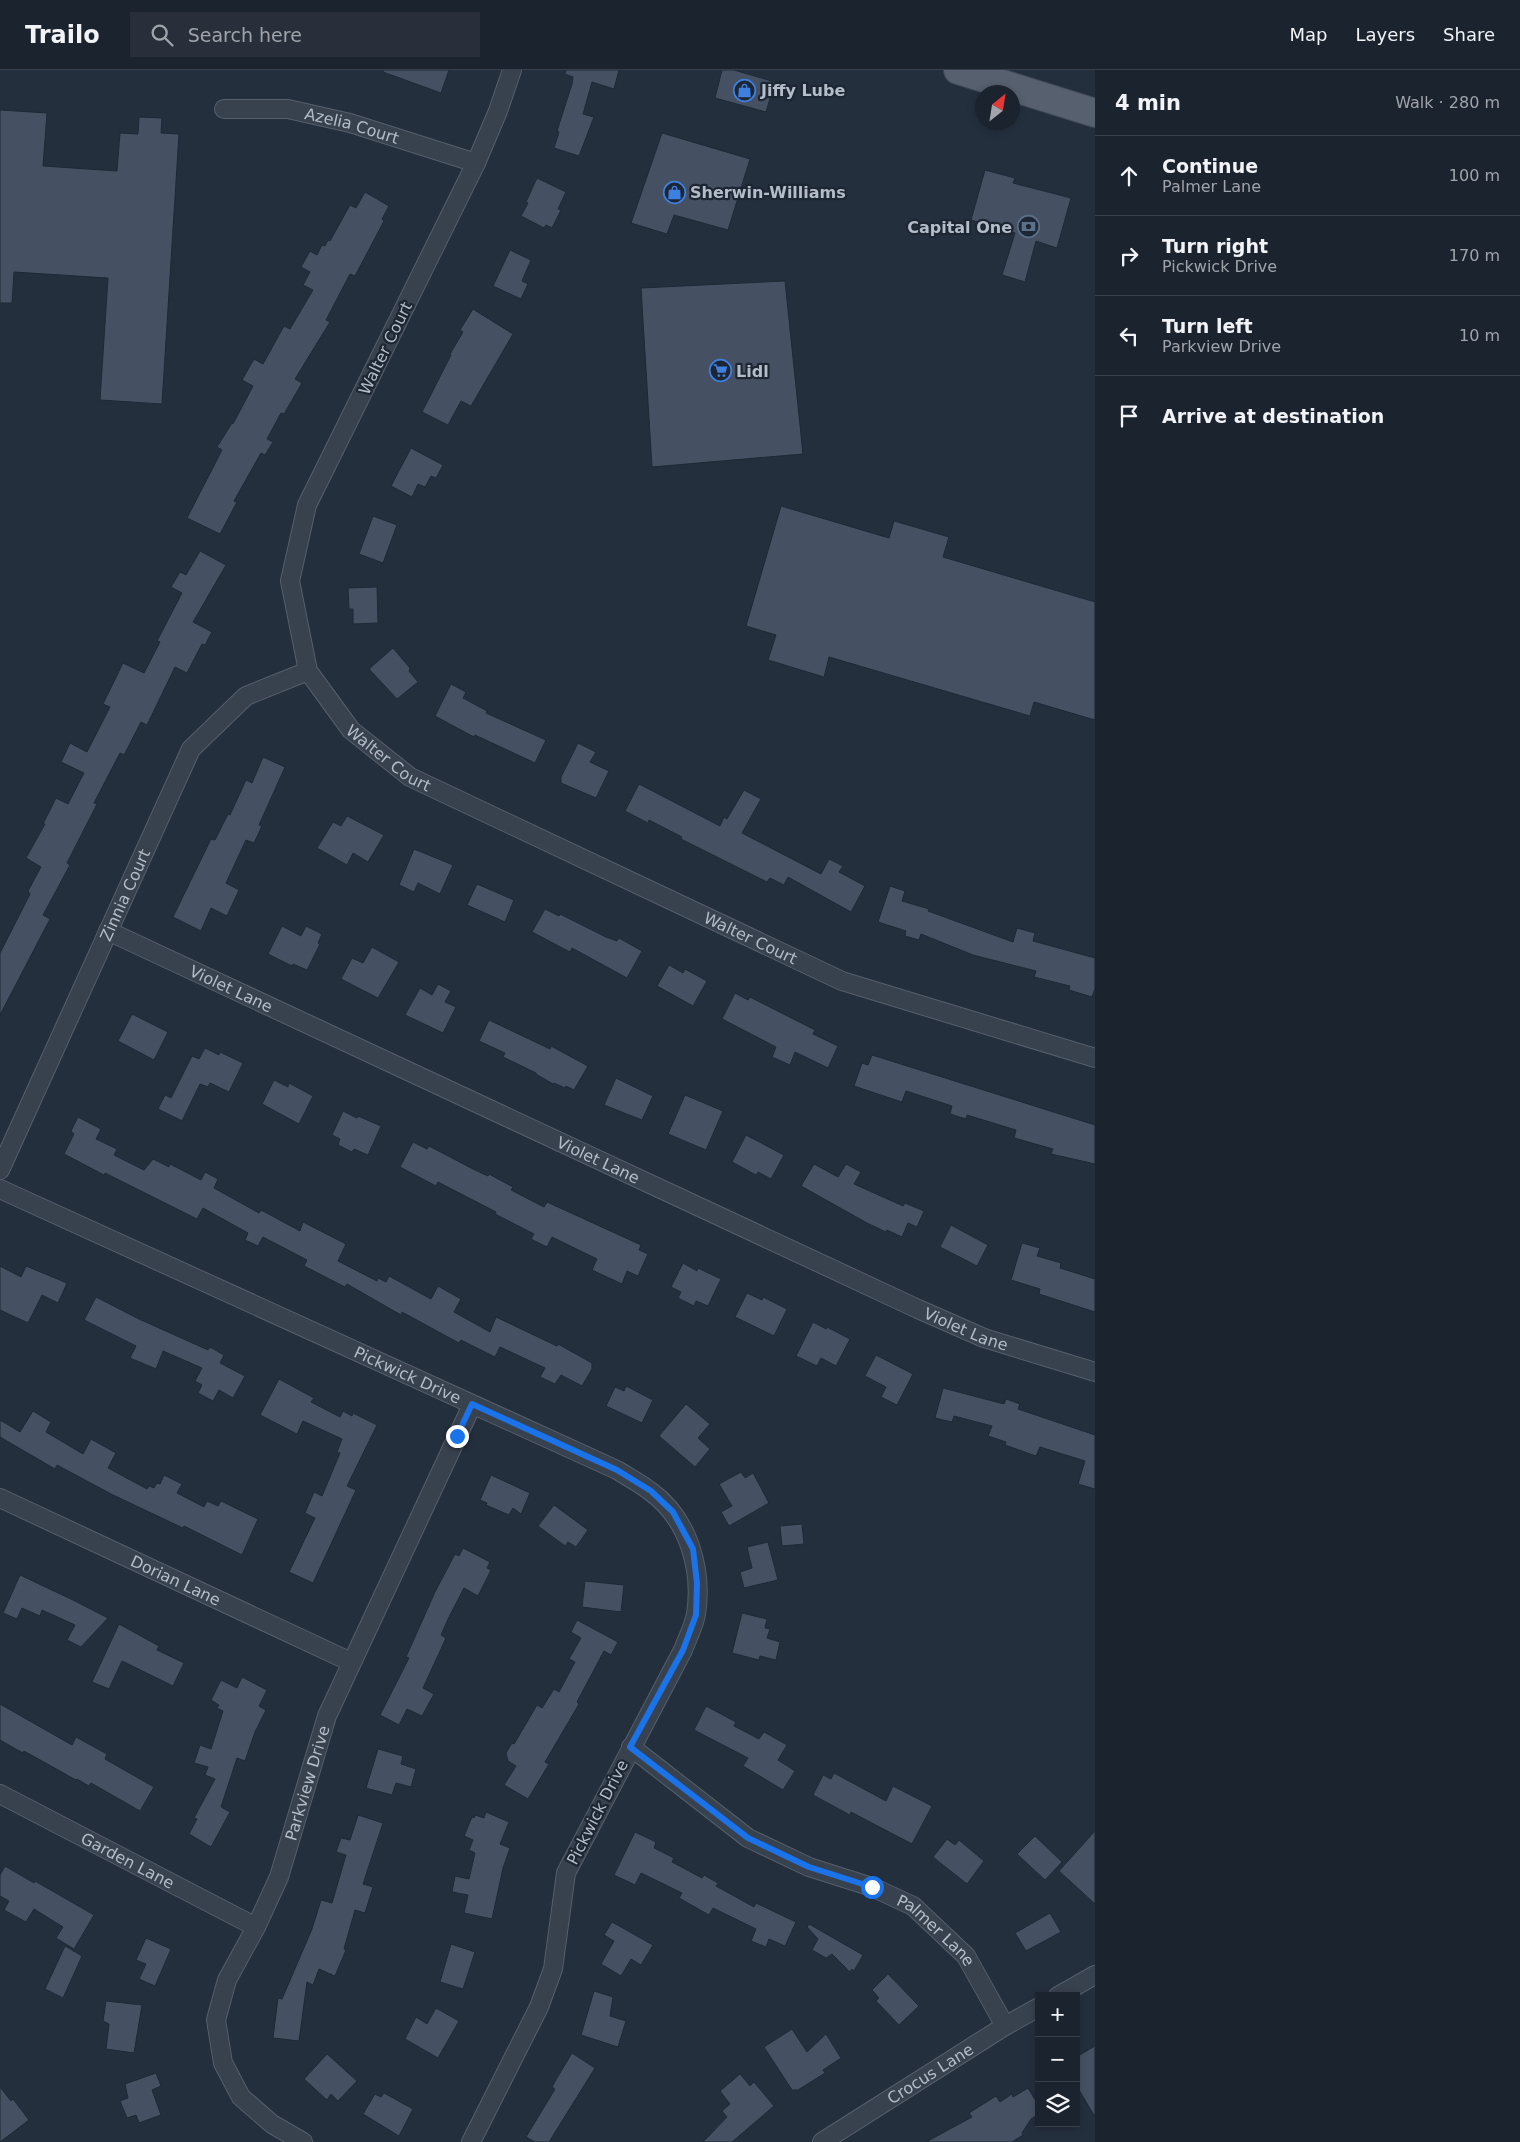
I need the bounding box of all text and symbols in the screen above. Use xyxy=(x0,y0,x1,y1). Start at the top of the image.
search box xyxy=(130,12,480,57)
text: Trailo xyxy=(25,21,100,49)
icon: search xyxy=(148,21,176,49)
text: Search here xyxy=(188,24,302,46)
text: Map xyxy=(1289,24,1327,45)
text: Layers xyxy=(1355,24,1415,45)
text: Share xyxy=(1443,24,1495,45)
shop icon: Jiffy Lube xyxy=(733,78,757,102)
place label: Jiffy Lube xyxy=(760,81,845,100)
north arrow xyxy=(975,85,1020,130)
text: 4 min xyxy=(1115,91,1181,115)
text: Walk · 280 m xyxy=(1395,93,1500,112)
street label: Azelia Court xyxy=(303,104,401,148)
text: Continue xyxy=(1162,155,1258,177)
icon: ahead xyxy=(1115,162,1143,190)
text: 100 m xyxy=(1449,166,1500,185)
text: Palmer Lane xyxy=(1162,177,1261,196)
shop icon: Sherwin-Williams xyxy=(662,180,686,204)
place label: Sherwin-Williams xyxy=(690,183,846,202)
bank icon: Capital One xyxy=(1016,215,1040,239)
place label: Capital One xyxy=(907,218,1012,237)
text: Turn right xyxy=(1162,235,1268,257)
icon: right xyxy=(1115,242,1143,270)
text: 170 m xyxy=(1449,246,1500,265)
text: Pickwick Drive xyxy=(1162,257,1277,276)
street label: Walter Court xyxy=(355,299,416,398)
text: Turn left xyxy=(1162,315,1253,337)
icon: left xyxy=(1115,322,1143,350)
text: 10 m xyxy=(1459,326,1500,345)
text: Parkview Drive xyxy=(1162,337,1281,356)
supermarket icon: Lidl xyxy=(708,359,732,383)
place label: Lidl xyxy=(736,362,769,381)
icon: arrive xyxy=(1115,402,1143,430)
text: Arrive at destination xyxy=(1162,405,1384,427)
street label: Walter Court xyxy=(342,721,434,795)
street label: Zinnia Court xyxy=(96,846,154,944)
street label: Walter Court xyxy=(701,908,800,968)
street label: Violet Lane xyxy=(187,961,275,1016)
street label: Violet Lane xyxy=(554,1133,642,1188)
street label: Violet Lane xyxy=(921,1304,1010,1355)
street label: Pickwick Drive xyxy=(351,1343,464,1408)
route end xyxy=(446,1425,469,1448)
street label: Dorian Lane xyxy=(128,1551,223,1610)
street label: Parkview Drive xyxy=(281,1723,334,1843)
street label: Pickwick Drive xyxy=(563,1757,632,1868)
street label: Garden Lane xyxy=(78,1829,177,1893)
route start xyxy=(861,1876,884,1899)
street label: Palmer Lane xyxy=(894,1891,979,1969)
map controls xyxy=(1035,1992,1080,2127)
button: + xyxy=(1035,1992,1080,2037)
button: − xyxy=(1035,2037,1080,2082)
street label: Crocus Lane xyxy=(884,2040,977,2108)
button: layers xyxy=(1035,2082,1080,2127)

